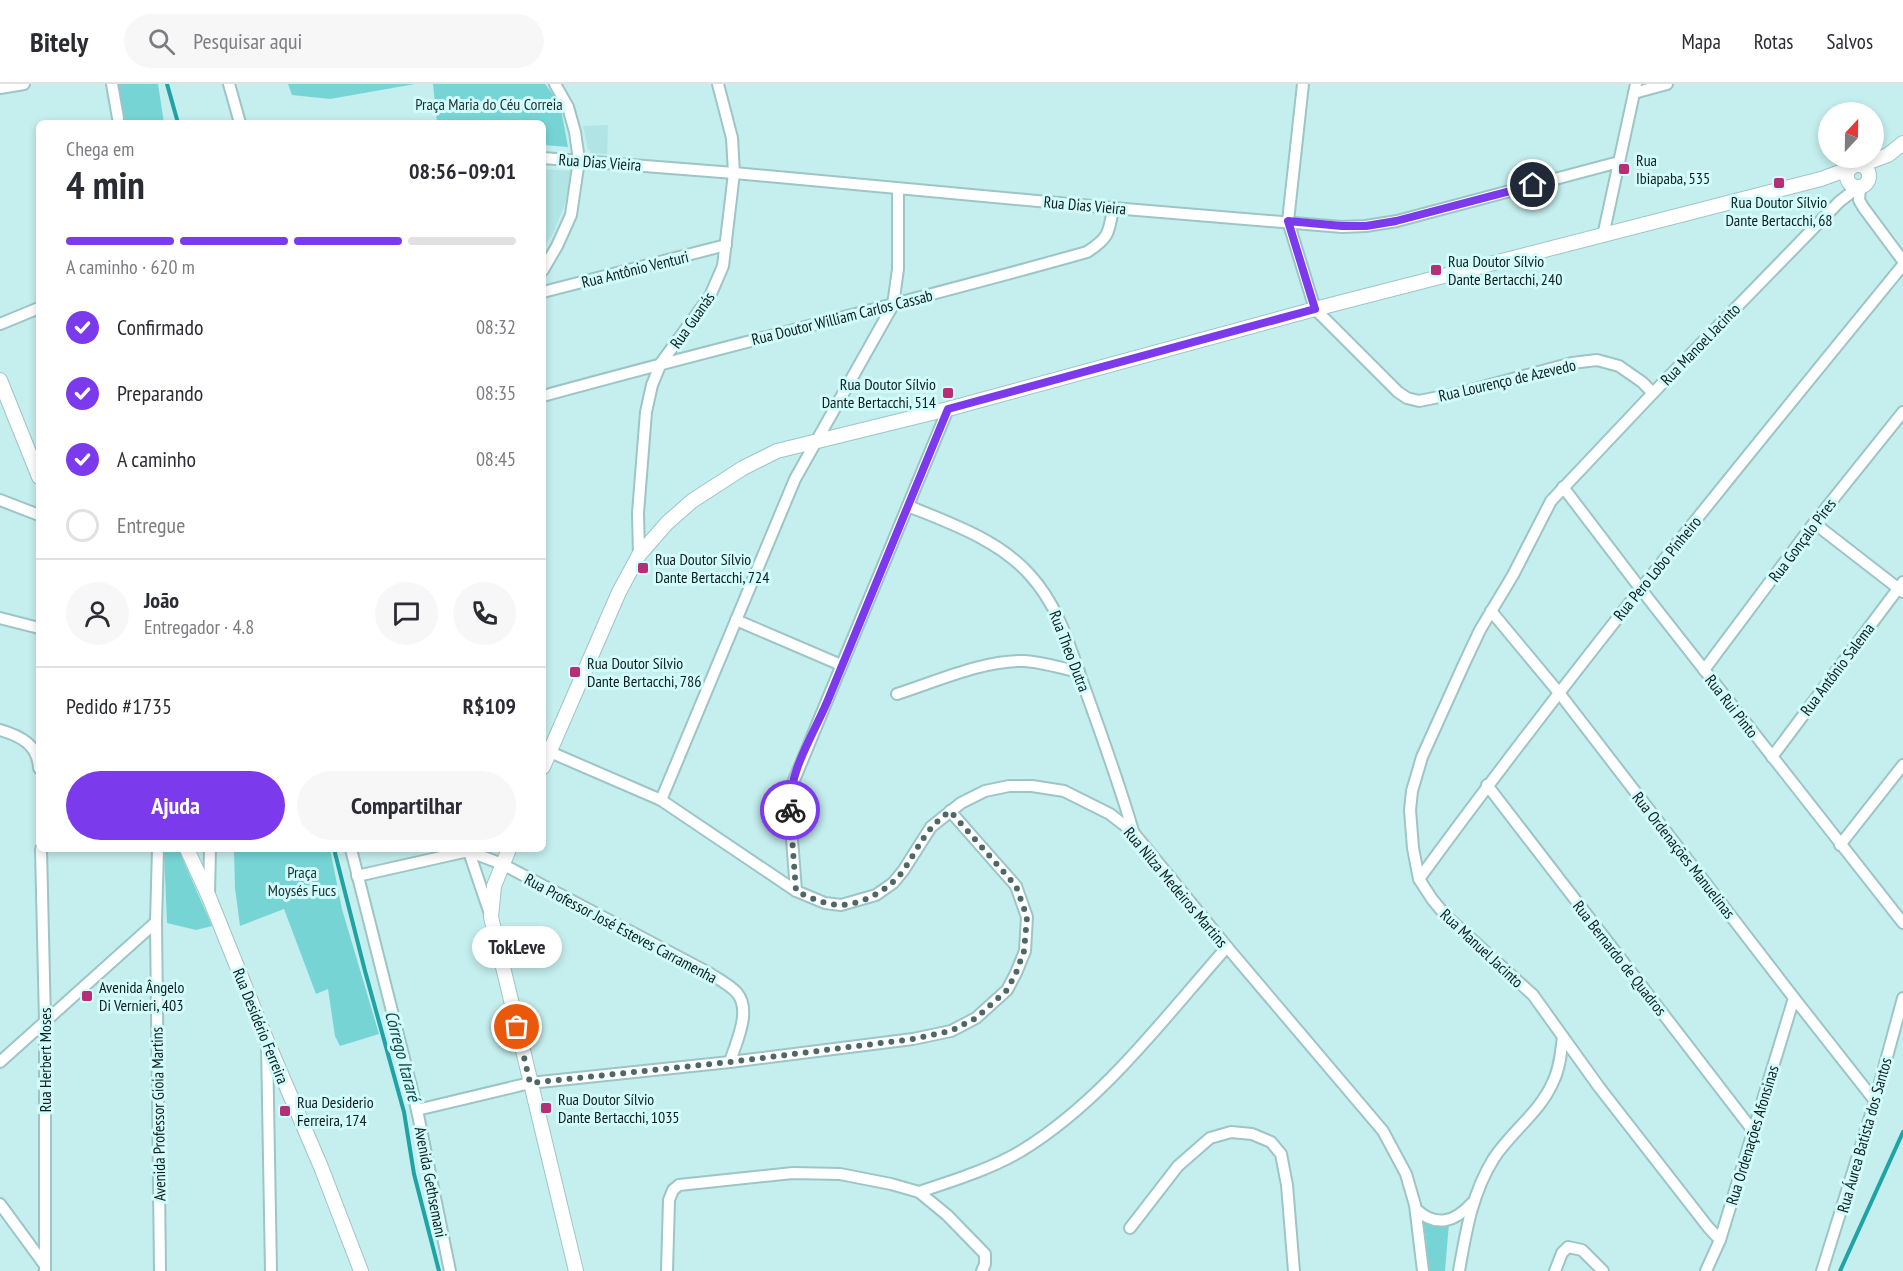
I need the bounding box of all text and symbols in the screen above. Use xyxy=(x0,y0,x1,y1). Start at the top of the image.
search box xyxy=(124,14,544,68)
text: Bitely xyxy=(30,23,88,60)
icon: search xyxy=(145,25,178,58)
text: Pesquisar aqui xyxy=(193,27,302,55)
text: Mapa xyxy=(1681,28,1721,55)
text: Rotas xyxy=(1754,28,1793,55)
text: Salvos xyxy=(1826,28,1873,55)
park label: Praça Maria do Céu Correia xyxy=(415,94,563,114)
north arrow xyxy=(1818,102,1884,168)
map controls xyxy=(1818,102,1884,168)
text: Chega em xyxy=(66,136,134,162)
street label: Rua Dias Vieira xyxy=(558,149,642,175)
place label: Rua Ibiapaba, 535 xyxy=(1636,150,1710,188)
text: 08:56–09:01 xyxy=(409,157,516,185)
text: 4 min xyxy=(66,159,145,210)
pin xyxy=(1507,159,1558,210)
marker: Rua Ibiapaba, 535 xyxy=(1617,162,1631,176)
icon: home xyxy=(1516,168,1549,201)
marker: Rua Doutor Sílvio Dante Bertacchi, 68 xyxy=(1772,176,1786,190)
street label: Rua Dias Vieira xyxy=(1043,191,1127,219)
place label: Rua Doutor Sílvio Dante Bertacchi, 68 xyxy=(1725,192,1833,230)
street label: Rua Antônio Venturi xyxy=(579,246,691,292)
place label: Rua Doutor Sílvio Dante Bertacchi, 240 xyxy=(1448,251,1562,289)
text: A caminho · 620 m xyxy=(66,254,195,280)
marker: Rua Doutor Sílvio Dante Bertacchi, 240 xyxy=(1429,263,1443,277)
street label: Rua Doutor William Carlos Cassab xyxy=(749,285,935,349)
street label: Rua Guanás xyxy=(665,288,719,352)
street label: Rua Manoel Jacinto xyxy=(1656,299,1744,389)
icon: check xyxy=(66,311,99,344)
text: Confirmado xyxy=(117,313,203,341)
text: 08:32 xyxy=(476,314,516,340)
street label: Rua Lourenço de Azevedo xyxy=(1436,354,1578,406)
place label: Rua Doutor Sílvio Dante Bertacchi, 514 xyxy=(822,374,936,412)
icon: check xyxy=(66,377,99,410)
text: Preparando xyxy=(117,379,203,407)
text: 08:35 xyxy=(476,380,516,406)
marker: Rua Doutor Sílvio Dante Bertacchi, 514 xyxy=(941,386,955,400)
icon: check xyxy=(66,443,99,476)
text: A caminho xyxy=(117,445,196,473)
text: 08:45 xyxy=(476,446,516,472)
street label: Rua Gonçalo Pires xyxy=(1764,494,1840,586)
text: Entregue xyxy=(117,511,185,539)
street label: Rua Pero Lobo Pinheiro xyxy=(1609,512,1705,624)
place label: Rua Doutor Sílvio Dante Bertacchi, 724 xyxy=(655,549,769,587)
marker: Rua Doutor Sílvio Dante Bertacchi, 724 xyxy=(636,561,650,575)
button: person xyxy=(66,582,129,645)
button: chat xyxy=(375,582,438,645)
button: phone xyxy=(453,582,516,645)
text: João xyxy=(144,586,179,614)
street label: Rua Theo Dutra xyxy=(1045,607,1095,695)
text: Entregador · 4.8 xyxy=(144,614,254,640)
street label: Rua Antônio Salema xyxy=(1796,619,1878,719)
place label: Rua Doutor Sílvio Dante Bertacchi, 786 xyxy=(587,653,701,691)
marker: Rua Doutor Sílvio Dante Bertacchi, 786 xyxy=(568,665,582,679)
street label: Rua Rui Pinto xyxy=(1701,670,1763,742)
text: Pedido #1735 xyxy=(66,692,172,720)
text: R$109 xyxy=(463,692,516,720)
button: Ajuda xyxy=(66,771,285,840)
button: Compartilhar xyxy=(297,771,516,840)
courier xyxy=(760,780,820,840)
street label: Rua Ordenações Manuelinas xyxy=(1628,788,1740,922)
icon: bike xyxy=(774,794,807,827)
street label: Rua Nilza Medeiros Martins xyxy=(1120,823,1232,951)
park label: Praça Moysés Fucs xyxy=(268,862,336,900)
street label: Rua Professor José Esteves Carramenha xyxy=(521,869,721,987)
street label: Rua Bernardo de Quadros xyxy=(1569,896,1671,1020)
street label: Rua Manuel Jacinto xyxy=(1436,904,1528,992)
callout: TokLeve xyxy=(472,925,562,967)
text: TokLeve xyxy=(488,934,546,960)
street label: Rua Desidério Ferreira xyxy=(229,965,293,1087)
place label: Avenida Ângelo Di Vernieri, 403 xyxy=(99,977,185,1015)
marker: Avenida Ângelo Di Vernieri, 403 xyxy=(80,989,94,1003)
pin xyxy=(491,1001,542,1052)
street label: Rua Herbert Moses xyxy=(35,1008,55,1112)
water label: Córrego Itararé xyxy=(380,1008,427,1105)
icon: bag xyxy=(500,1010,533,1043)
street label: Avenida Professor Gioia Martins xyxy=(146,1027,170,1201)
street label: Rua Áurea Batista dos Santos xyxy=(1832,1055,1896,1215)
street label: Rua Ordenações Afonsinas xyxy=(1721,1063,1783,1207)
place label: Rua Doutor Sílvio Dante Bertacchi, 1035 xyxy=(558,1089,680,1127)
place label: Rua Desiderio Ferreira, 174 xyxy=(297,1092,374,1130)
marker: Rua Doutor Sílvio Dante Bertacchi, 1035 xyxy=(539,1101,553,1115)
marker: Rua Desiderio Ferreira, 174 xyxy=(278,1104,292,1118)
street label: Avenida Gethsemani xyxy=(410,1125,452,1239)

